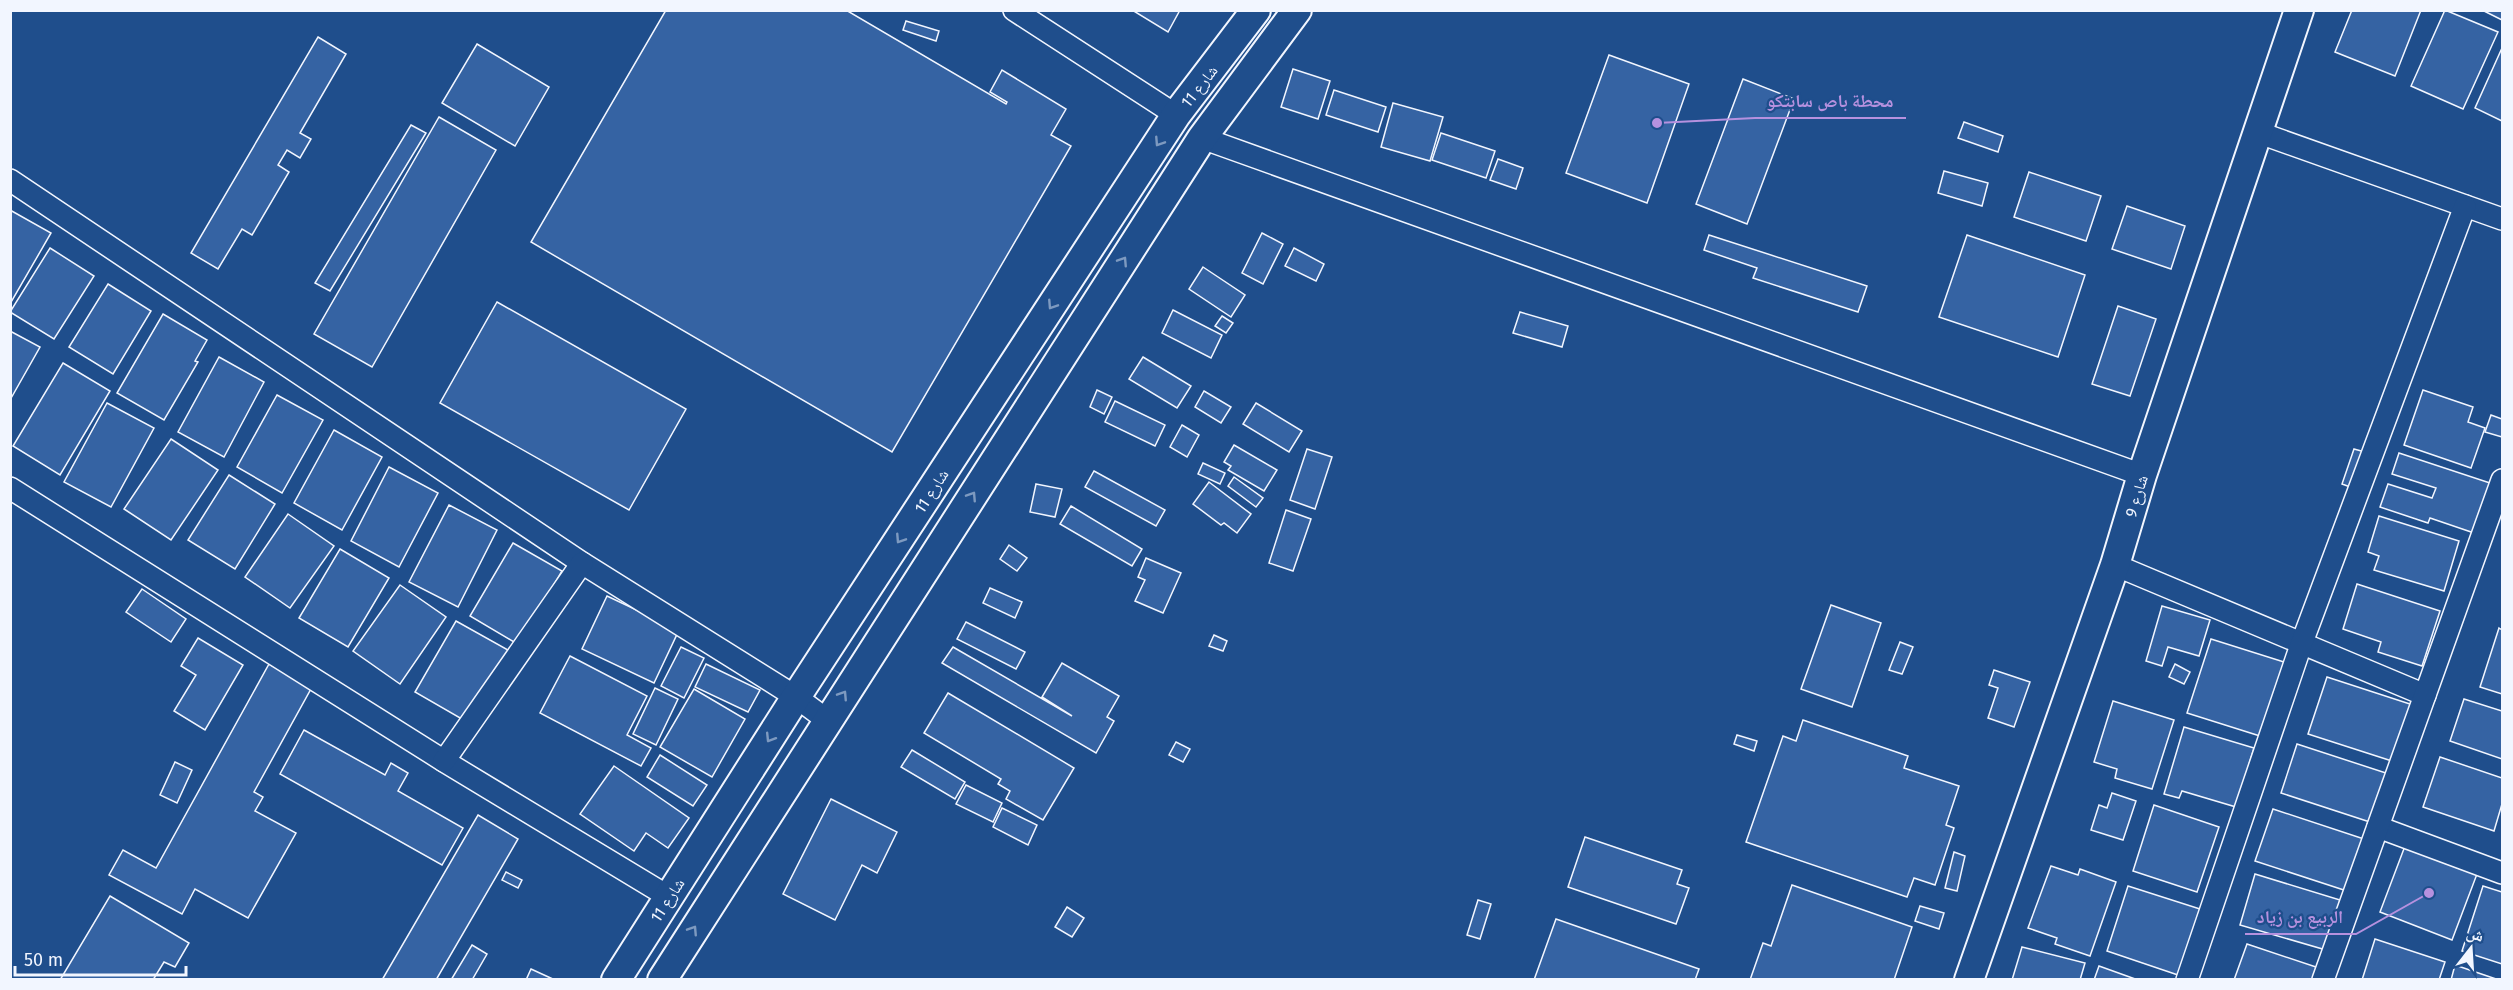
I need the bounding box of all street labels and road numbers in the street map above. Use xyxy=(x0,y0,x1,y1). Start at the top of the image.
street label: شارع 11 xyxy=(1177,61,1223,112)
street label: شارع 11 xyxy=(910,466,953,517)
street label: شارع 9 xyxy=(2121,473,2153,520)
street label: شارع 11 xyxy=(646,875,689,926)

